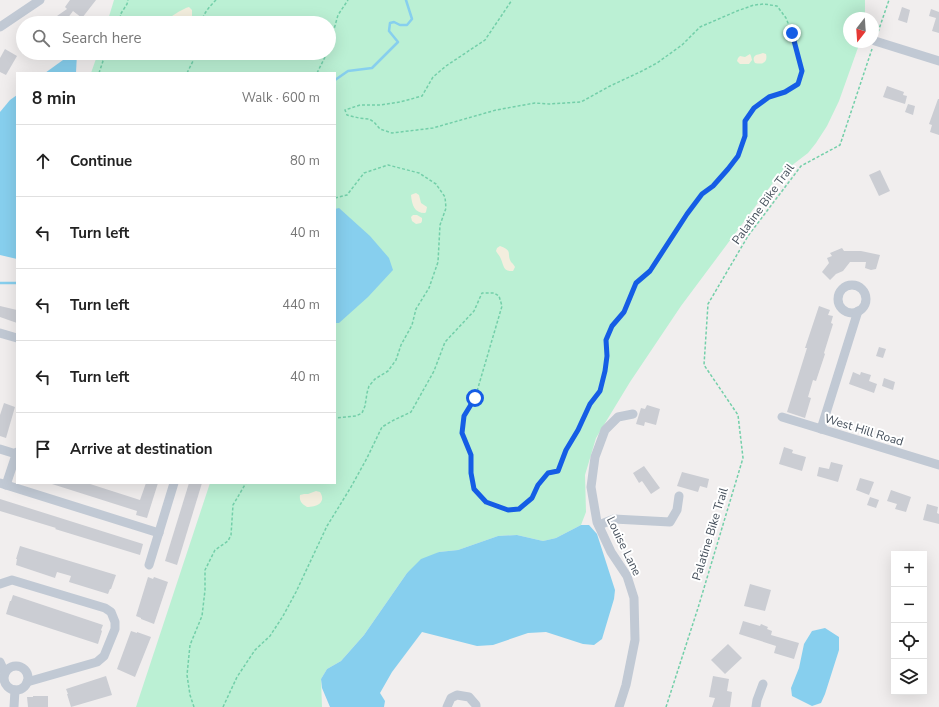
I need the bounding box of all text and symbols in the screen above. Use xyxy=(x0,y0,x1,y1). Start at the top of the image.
north arrow xyxy=(843,12,879,48)
search box xyxy=(16,16,336,60)
route end xyxy=(783,24,801,42)
icon: search xyxy=(30,27,52,49)
text: Search here xyxy=(62,28,142,48)
text: 8 min xyxy=(32,87,76,110)
text: Walk · 600 m xyxy=(242,89,320,107)
icon: ahead xyxy=(32,150,54,172)
text: Continue xyxy=(70,151,132,171)
text: 80 m xyxy=(290,152,320,170)
street label: Palatine Bike Trail xyxy=(728,160,798,248)
icon: left xyxy=(32,222,54,244)
text: Turn left xyxy=(70,223,129,243)
text: 40 m xyxy=(290,224,320,242)
icon: left xyxy=(32,294,54,316)
text: Turn left xyxy=(70,295,129,315)
text: 440 m xyxy=(282,296,320,314)
icon: left xyxy=(32,366,54,388)
text: Turn left xyxy=(70,367,129,387)
text: 40 m xyxy=(290,368,320,386)
route start xyxy=(466,389,484,407)
street label: West Hill Road xyxy=(822,410,906,450)
icon: arrive xyxy=(32,438,54,460)
text: Arrive at destination xyxy=(70,439,213,459)
street label: Palatine Bike Trail xyxy=(688,485,732,582)
street label: Louise Lane xyxy=(603,514,645,578)
map controls xyxy=(891,551,927,695)
button: + xyxy=(891,551,927,587)
button: − xyxy=(891,587,927,623)
button: locate xyxy=(891,623,927,659)
button: layers xyxy=(891,659,927,695)

